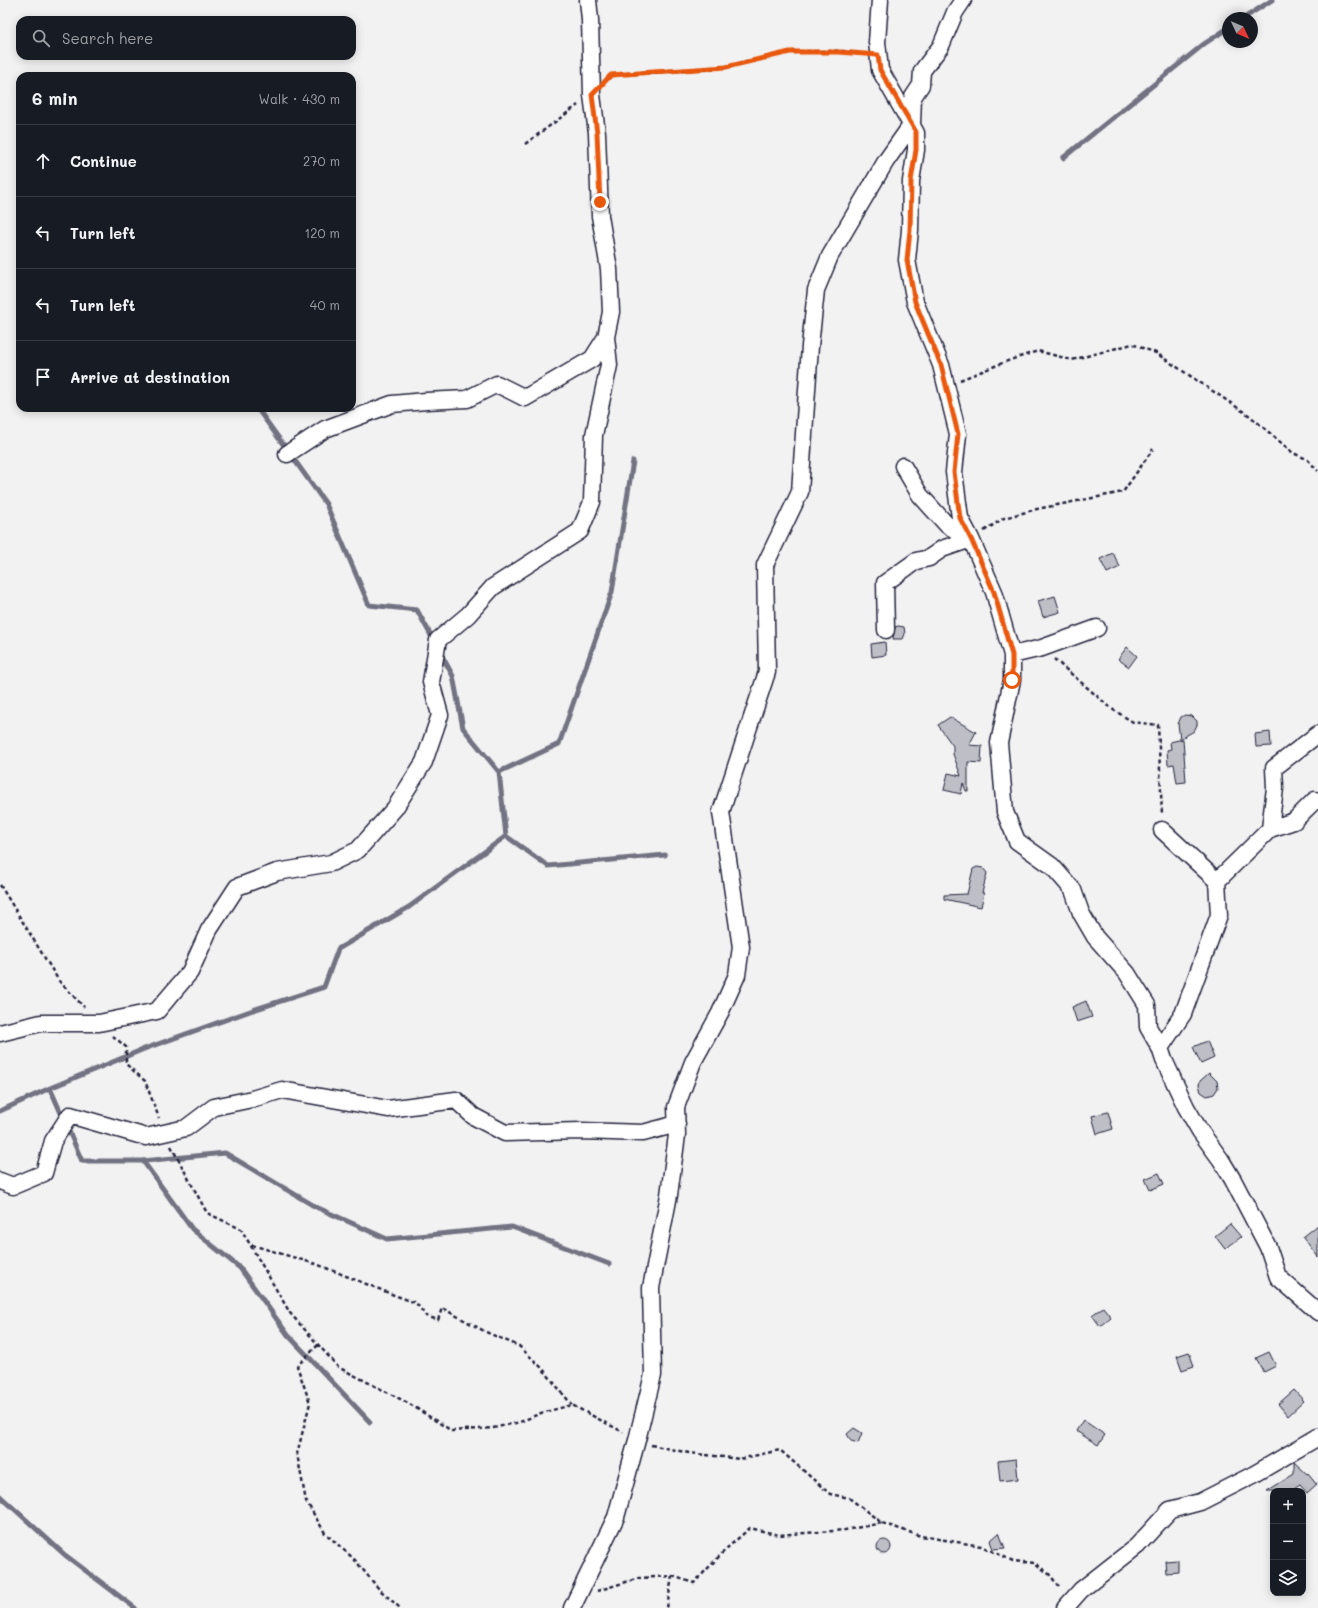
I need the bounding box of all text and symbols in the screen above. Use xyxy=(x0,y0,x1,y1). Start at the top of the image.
north arrow xyxy=(1222,12,1258,48)
search box xyxy=(16,16,356,60)
icon: search xyxy=(30,27,52,49)
text: Search here xyxy=(62,28,153,48)
text: 6 min xyxy=(32,87,77,109)
text: Walk · 430 m xyxy=(259,90,340,107)
icon: ahead xyxy=(32,150,54,172)
text: Continue xyxy=(70,151,137,171)
text: 270 m xyxy=(303,152,340,169)
route end xyxy=(591,193,609,211)
icon: left xyxy=(32,222,54,244)
text: Turn left xyxy=(70,223,135,243)
text: 120 m xyxy=(304,224,340,241)
icon: left xyxy=(32,294,54,316)
text: Turn left xyxy=(70,295,135,315)
text: 40 m xyxy=(310,296,340,313)
icon: arrive xyxy=(32,366,54,388)
text: Arrive at destination xyxy=(70,367,230,387)
route start xyxy=(1003,671,1021,689)
map controls xyxy=(1270,1488,1306,1596)
button: + xyxy=(1270,1488,1306,1524)
button: − xyxy=(1270,1524,1306,1560)
button: layers xyxy=(1270,1560,1306,1596)

